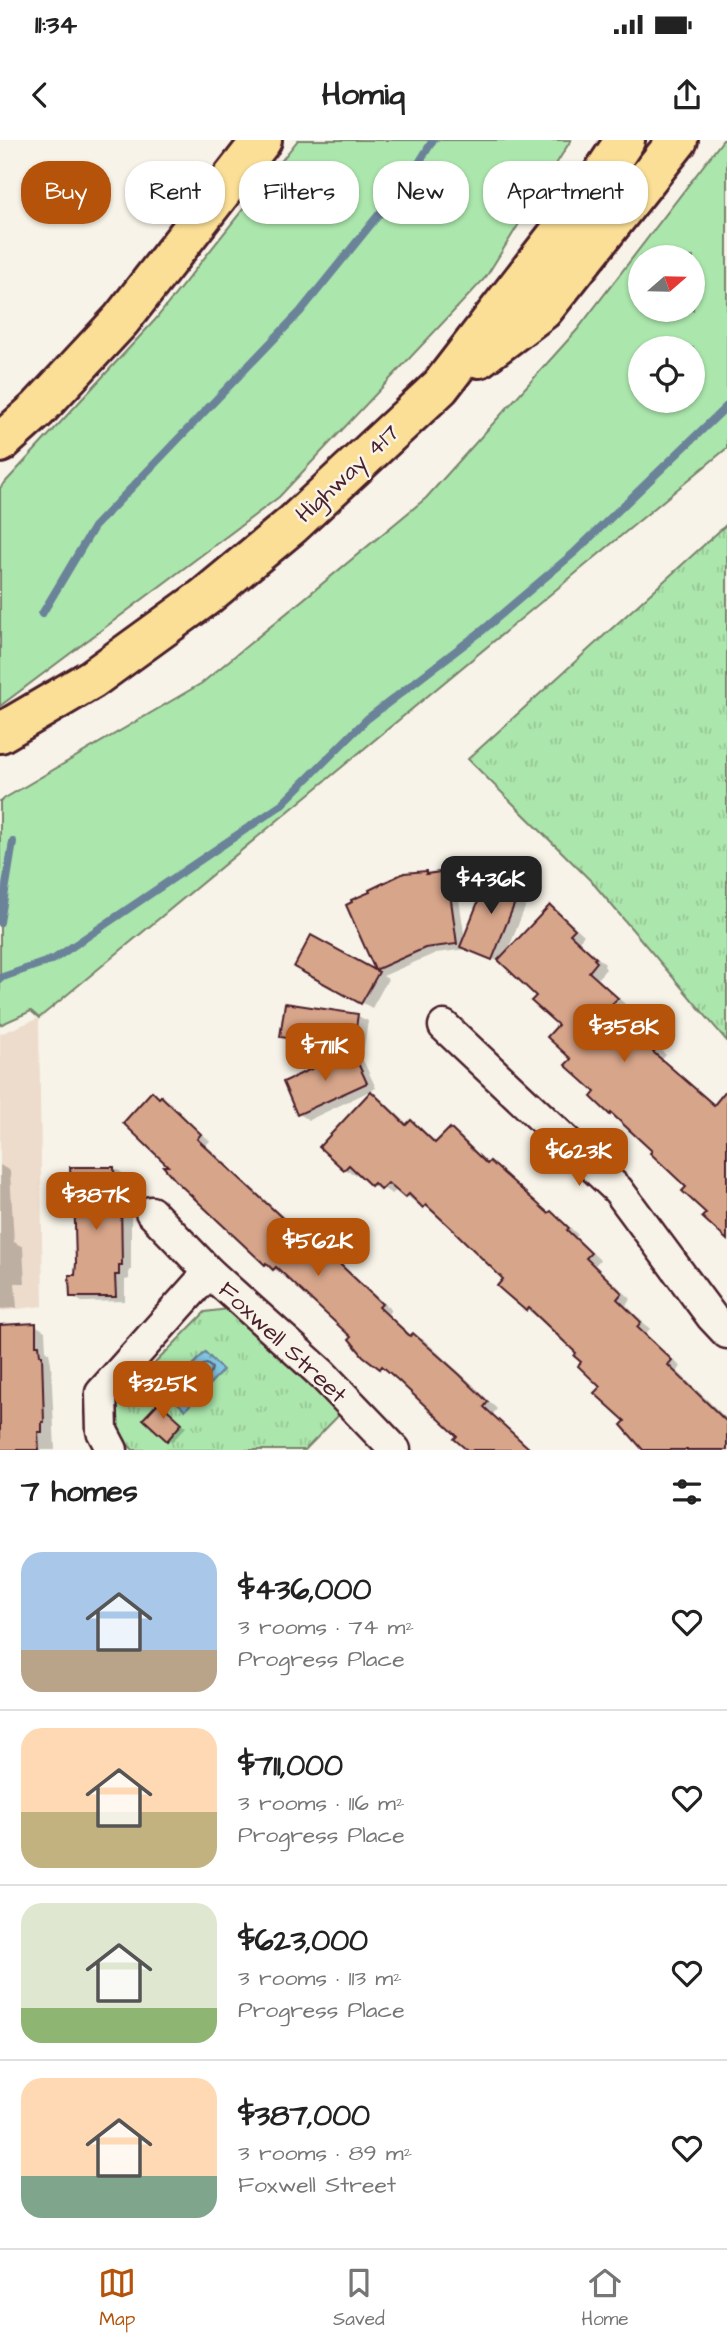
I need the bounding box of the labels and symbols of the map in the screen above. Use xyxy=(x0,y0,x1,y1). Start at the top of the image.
north arrow xyxy=(628,245,705,322)
street label: Highway 417 xyxy=(288,416,408,532)
pin: $436K xyxy=(442,856,540,916)
pin: $358K xyxy=(575,1004,673,1064)
pin: $711K xyxy=(276,1024,374,1083)
pin: $623K xyxy=(530,1128,628,1188)
pin: $387K xyxy=(47,1172,145,1232)
pin: $562K xyxy=(269,1218,367,1278)
street label: Foxwell Street xyxy=(210,1274,354,1412)
pin: $325K xyxy=(114,1362,212,1421)

